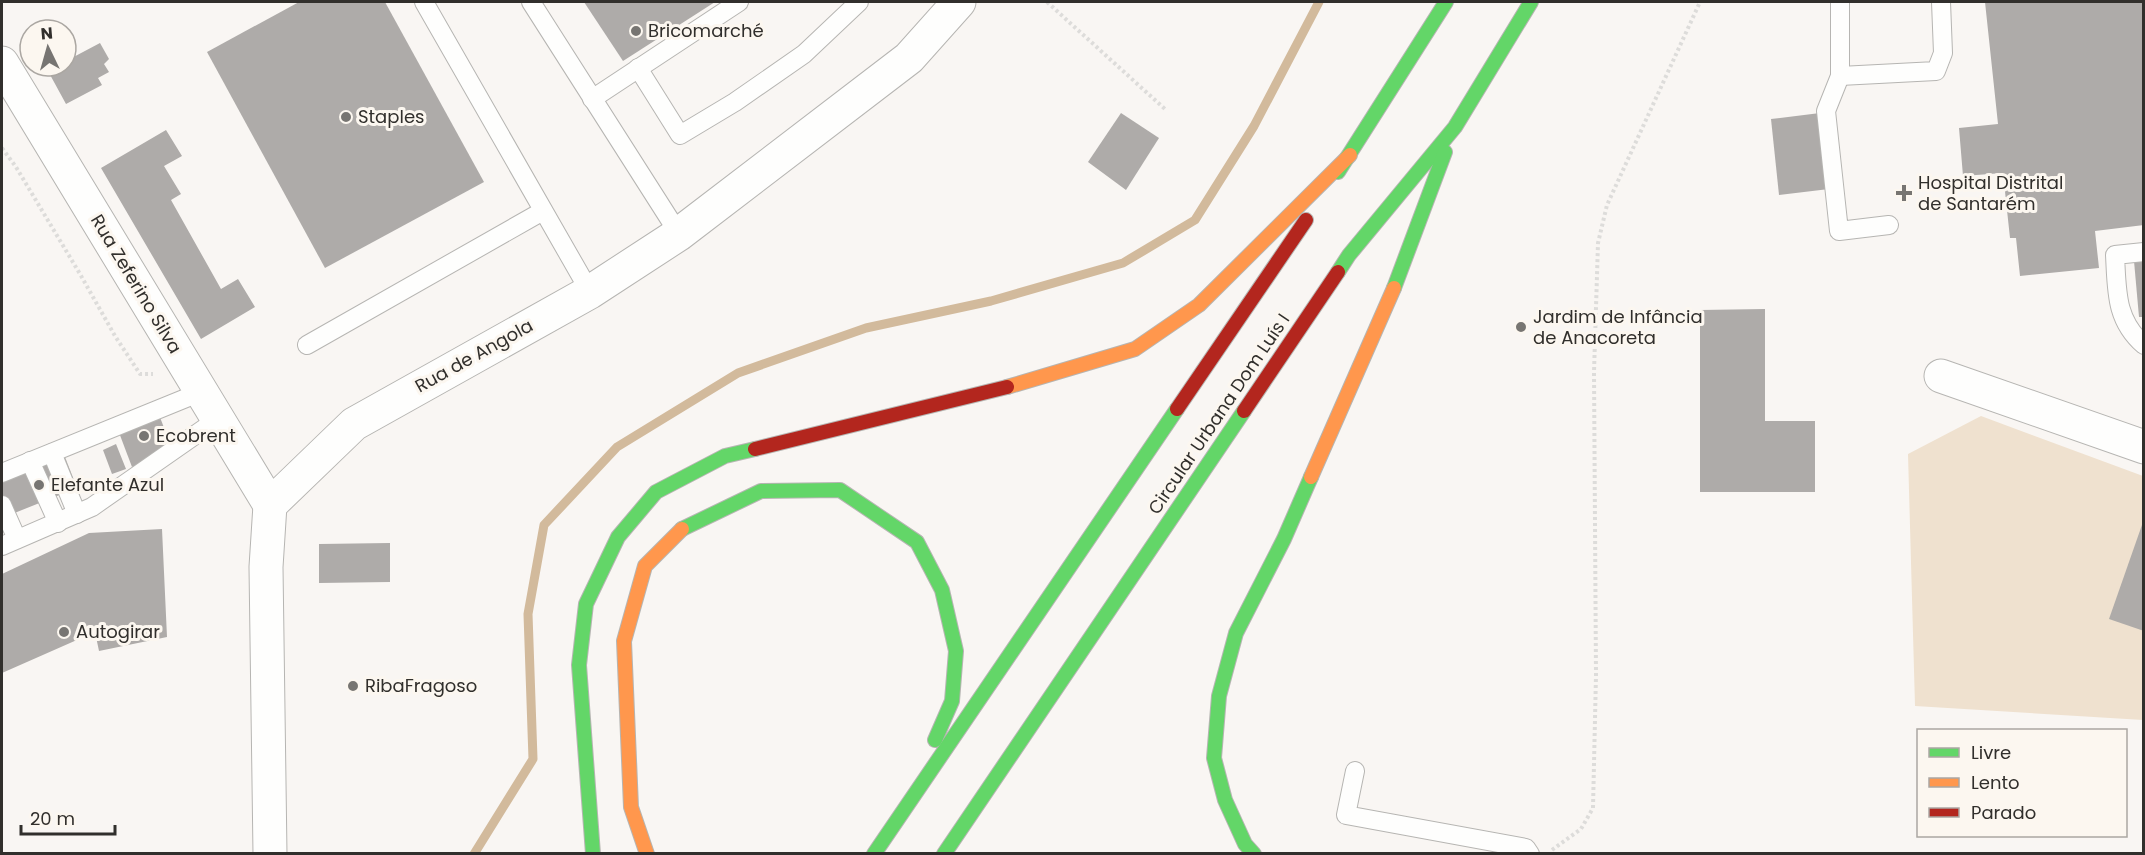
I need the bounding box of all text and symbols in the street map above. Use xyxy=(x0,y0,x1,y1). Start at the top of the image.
north arrow xyxy=(18,18,78,78)
place label: Bricomarché xyxy=(648,18,764,43)
text: N xyxy=(40,22,54,46)
marker: Bricomarché xyxy=(629,24,643,38)
place label: Staples xyxy=(358,104,424,129)
marker: Staples xyxy=(339,110,353,124)
place label: Hospital Distrital de Santarém xyxy=(1918,170,2063,216)
marker: Hospital Distrital de Santarém xyxy=(1895,184,1913,202)
street label: Rua Zeferino Silva xyxy=(85,210,188,358)
place label: Jardim de Infância de Anacoreta xyxy=(1533,304,1703,350)
street label: Circular Urbana Dom Luís I xyxy=(1142,308,1295,519)
street label: Rua de Angola xyxy=(410,313,537,398)
marker: Jardim de Infância de Anacoreta xyxy=(1514,320,1528,334)
place label: Ecobrent xyxy=(156,423,236,448)
marker: Ecobrent xyxy=(137,429,151,443)
place label: Elefante Azul xyxy=(51,472,164,497)
marker: Elefante Azul xyxy=(32,478,46,492)
place label: Autogirar xyxy=(76,619,160,644)
marker: Autogirar xyxy=(57,625,71,639)
place label: RibaFragoso xyxy=(365,673,477,698)
marker: RibaFragoso xyxy=(346,679,360,693)
legend xyxy=(1917,729,2127,837)
text: Livre xyxy=(1971,740,2011,765)
text: Lento xyxy=(1971,770,2020,795)
scale bar xyxy=(21,798,116,836)
text: Parado xyxy=(1971,800,2036,825)
text: 20 m xyxy=(30,806,75,831)

